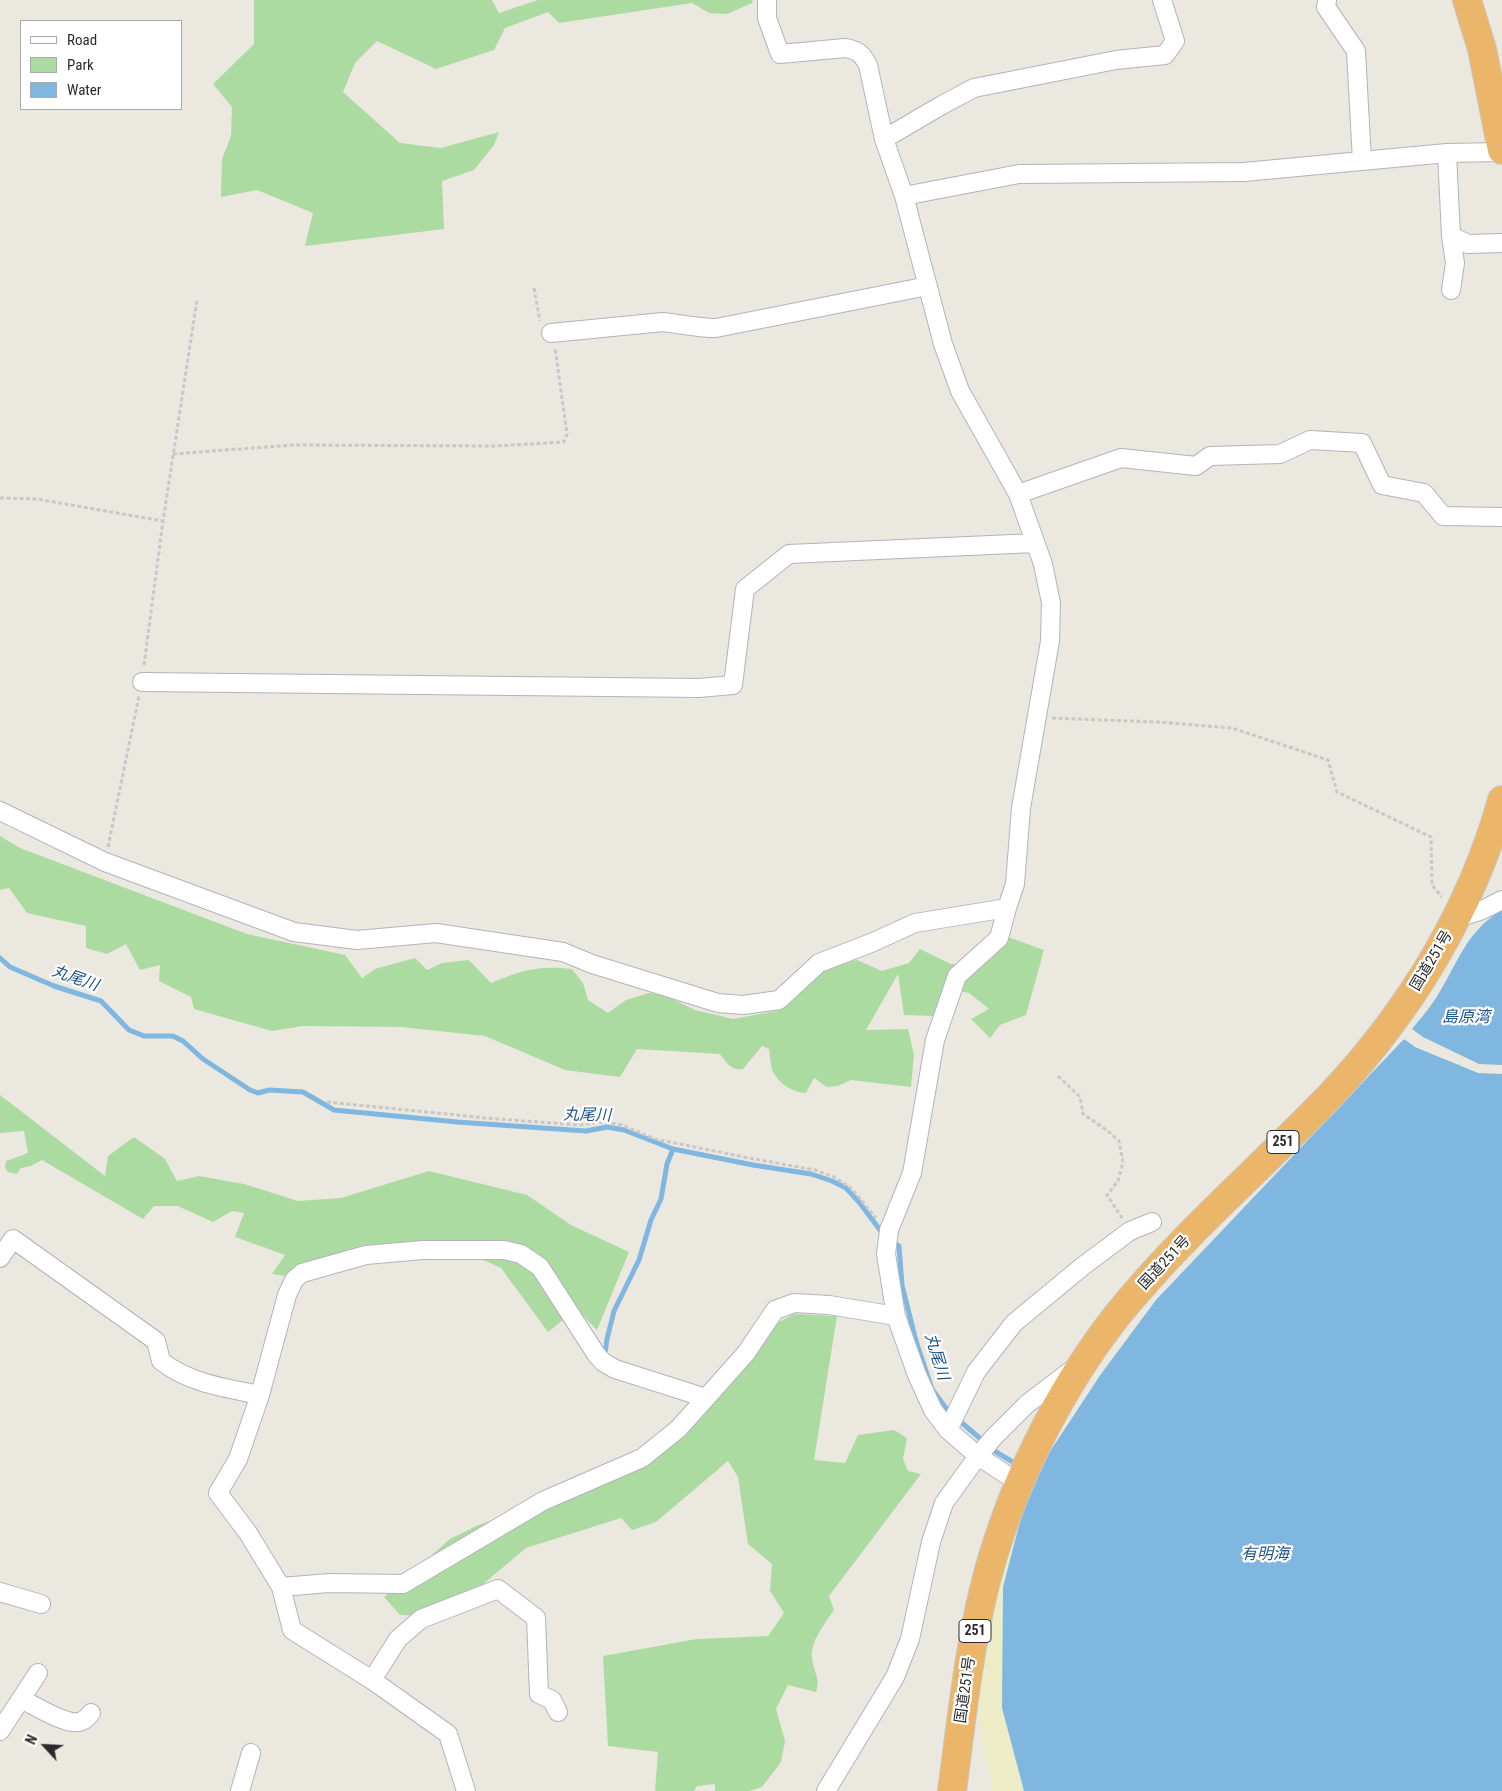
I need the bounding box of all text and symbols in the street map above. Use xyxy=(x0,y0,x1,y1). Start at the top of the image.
legend xyxy=(20,20,182,110)
text: Road xyxy=(67,31,97,49)
text: Park xyxy=(67,56,94,74)
text: Water xyxy=(67,81,101,99)
street label: 国道251号 xyxy=(1407,928,1457,994)
water label: 丸尾川 xyxy=(49,962,101,996)
water label: 島原湾 xyxy=(1442,1008,1490,1028)
water label: 丸尾川 xyxy=(563,1106,611,1126)
road number: 251 xyxy=(1267,1130,1299,1154)
street label: 国道251号 xyxy=(1135,1232,1195,1294)
water label: 丸尾川 xyxy=(920,1331,952,1383)
water label: 有明海 xyxy=(1241,1545,1289,1565)
road number: 251 xyxy=(959,1620,991,1642)
street label: 国道251号 xyxy=(952,1655,980,1725)
north arrow xyxy=(20,1721,70,1771)
text: N xyxy=(22,1732,40,1747)

